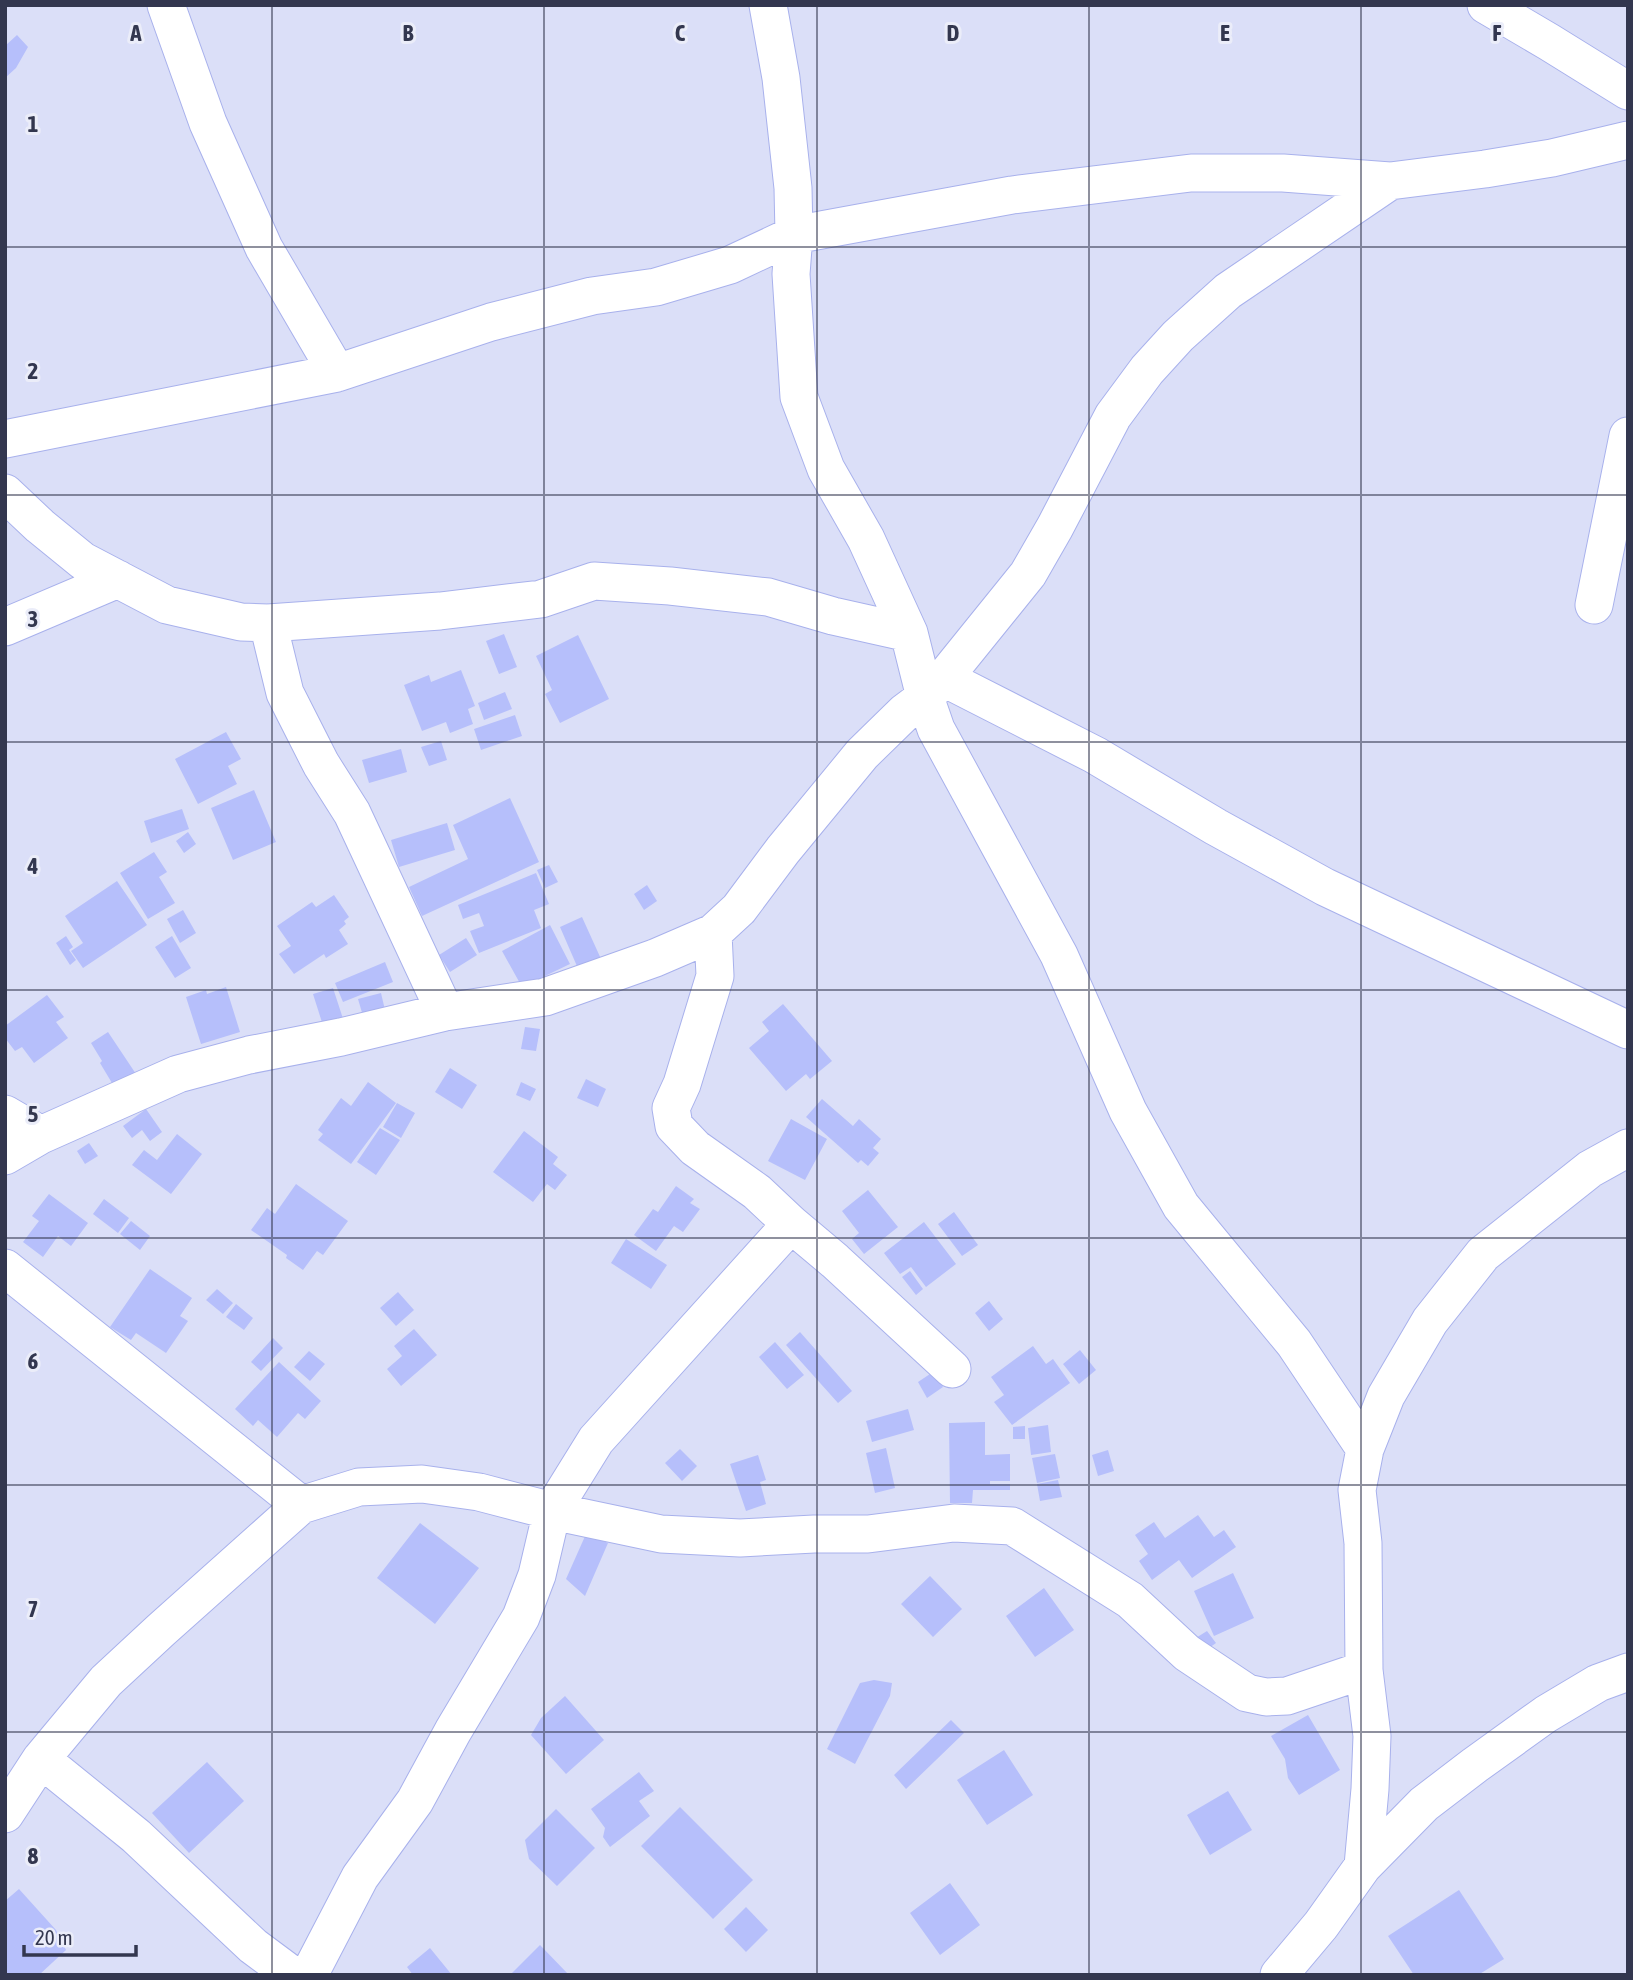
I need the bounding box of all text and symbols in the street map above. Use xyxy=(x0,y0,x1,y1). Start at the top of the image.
text: A xyxy=(129,20,142,46)
text: B xyxy=(403,20,414,46)
text: C xyxy=(675,20,686,46)
text: D xyxy=(947,20,960,46)
text: E xyxy=(1220,20,1230,46)
text: F xyxy=(1492,20,1502,46)
text: 1 xyxy=(28,111,39,137)
text: 2 xyxy=(28,358,38,384)
text: 3 xyxy=(28,606,38,632)
text: 4 xyxy=(27,853,39,879)
text: 5 xyxy=(28,1101,39,1127)
text: 6 xyxy=(28,1348,39,1374)
text: 7 xyxy=(28,1596,38,1622)
text: 8 xyxy=(28,1843,39,1869)
scale bar xyxy=(24,1913,136,1957)
text: 20 m xyxy=(35,1925,73,1949)

